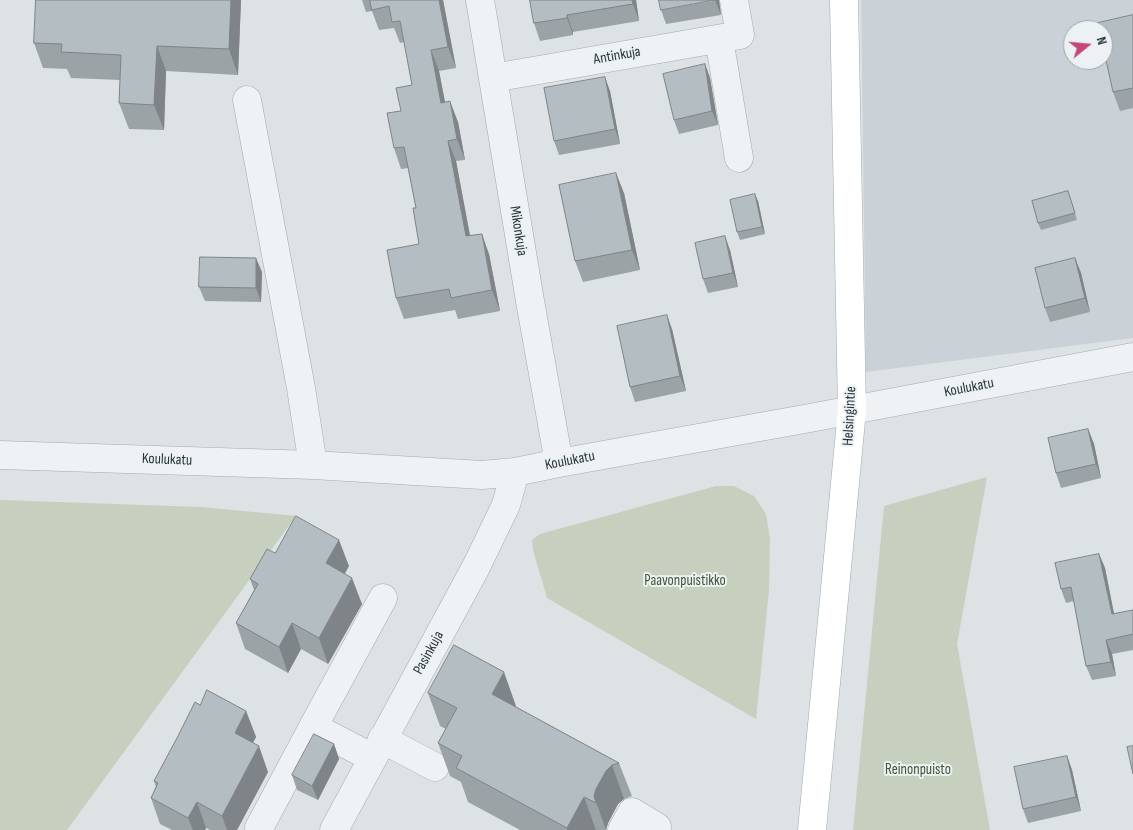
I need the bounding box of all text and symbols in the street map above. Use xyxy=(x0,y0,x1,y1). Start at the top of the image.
north arrow xyxy=(1063,20,1113,70)
text: N xyxy=(1093,35,1111,47)
street label: Antinkuja xyxy=(592,43,642,69)
street label: Mikonkuja xyxy=(505,205,531,257)
street label: Koulukatu xyxy=(943,374,995,402)
street label: Helsingintie xyxy=(839,386,861,446)
street label: Koulukatu xyxy=(544,447,596,475)
street label: Koulukatu xyxy=(141,450,193,470)
park label: Paavonpuistikko xyxy=(644,572,726,590)
street label: Pasinkuja xyxy=(410,628,448,678)
park label: Reinonpuisto xyxy=(885,761,951,779)

